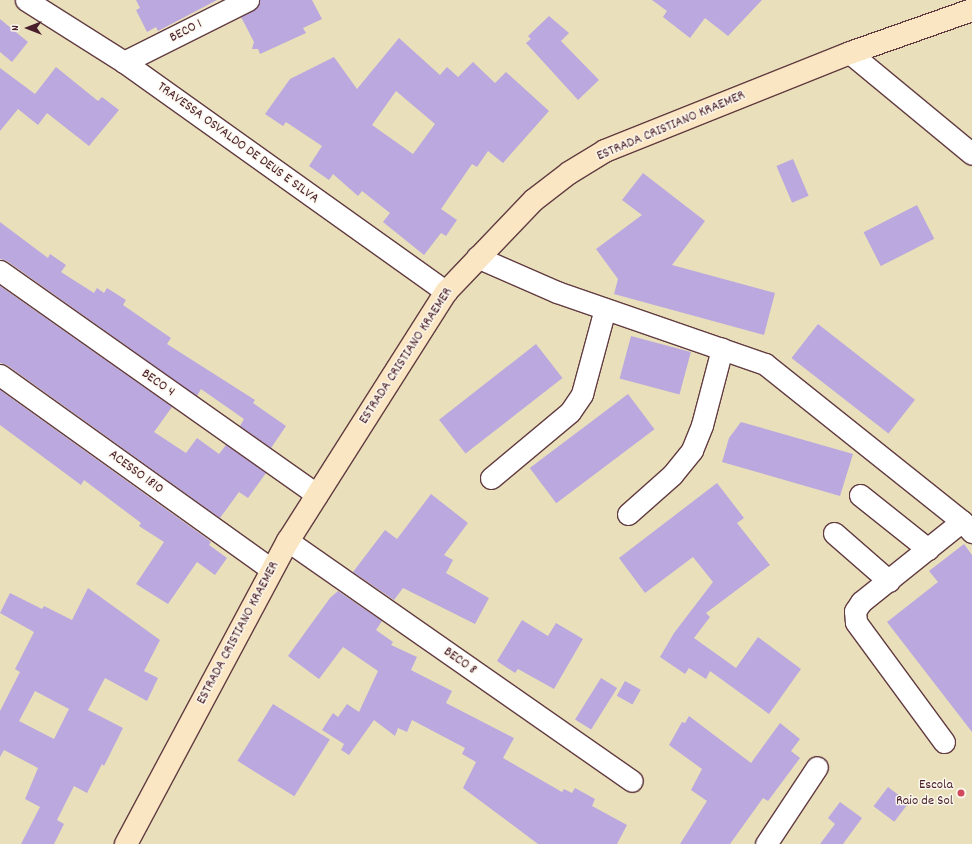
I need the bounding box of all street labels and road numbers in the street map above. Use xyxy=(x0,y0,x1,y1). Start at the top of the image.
street label: BECO 1 xyxy=(167,16,205,46)
street label: TRAVESSA OSVALDO DE DEUS E SILVA xyxy=(154,79,322,207)
street label: ESTRADA CRISTIANO KRAEMER xyxy=(594,87,748,165)
street label: ESTRADA CRISTIANO KRAEMER xyxy=(356,285,456,427)
street label: BECO 4 xyxy=(138,366,178,400)
street label: ACESSO 1810 xyxy=(105,446,167,498)
street label: ESTRADA CRISTIANO KRAEMER xyxy=(193,559,283,707)
street label: BECO 8 xyxy=(440,644,480,678)

